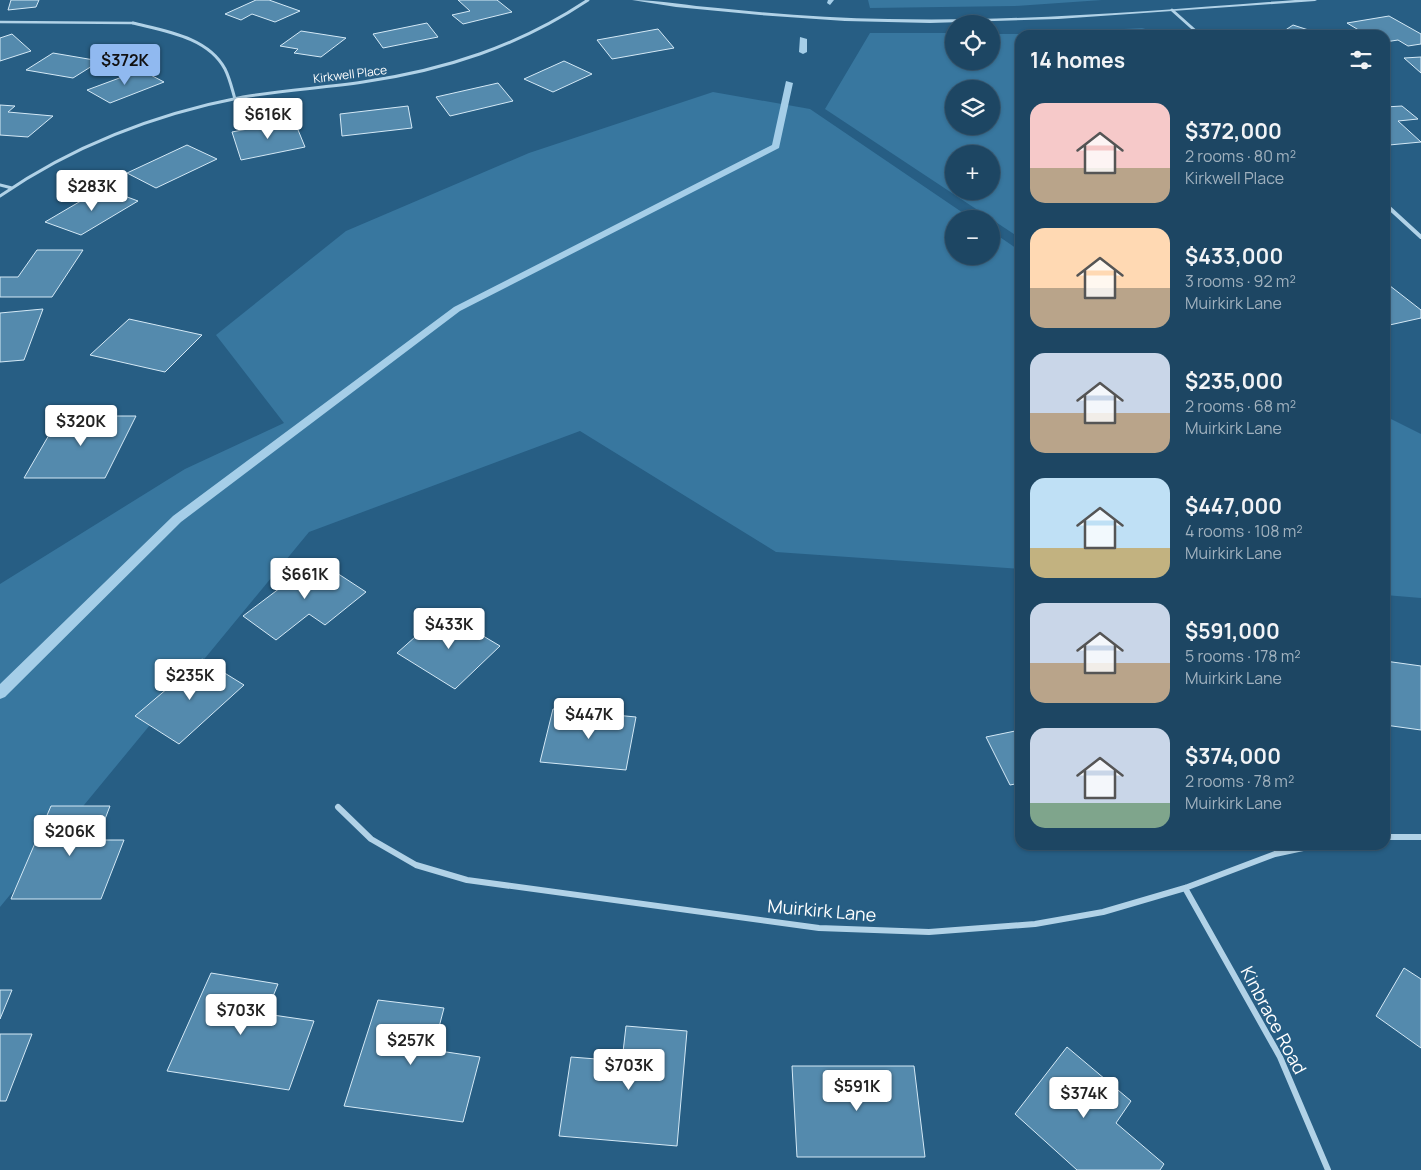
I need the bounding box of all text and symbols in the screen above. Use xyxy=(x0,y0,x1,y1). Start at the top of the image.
map controls xyxy=(945,15,1000,265)
button: locate xyxy=(945,15,1000,70)
pin: $372K xyxy=(90,44,160,86)
text: 14 homes xyxy=(1030,46,1125,74)
icon: filters xyxy=(1347,46,1375,74)
text: $372K xyxy=(101,49,149,71)
street label: Kirkwell Place xyxy=(312,61,388,87)
button: layers xyxy=(945,80,1000,135)
pin: $616K xyxy=(233,98,303,140)
text: $616K xyxy=(244,103,292,125)
text: $372,000 xyxy=(1185,117,1282,145)
icon: home xyxy=(1070,123,1130,183)
button: + xyxy=(945,145,1000,200)
text: 2 rooms · 80 m² xyxy=(1185,145,1296,167)
text: Kirkwell Place xyxy=(1185,167,1284,189)
pin: $283K xyxy=(57,170,127,212)
text: $283K xyxy=(67,175,117,197)
button: − xyxy=(945,210,1000,265)
text: $433,000 xyxy=(1185,242,1283,270)
icon: home xyxy=(1070,248,1130,308)
text: 3 rooms · 92 m² xyxy=(1185,270,1296,292)
text: Muirkirk Lane xyxy=(1185,292,1282,314)
text: $235,000 xyxy=(1185,367,1283,395)
icon: home xyxy=(1070,373,1130,433)
text: 2 rooms · 68 m² xyxy=(1185,395,1296,417)
pin: $320K xyxy=(46,404,116,447)
text: $320K xyxy=(56,410,106,432)
text: Muirkirk Lane xyxy=(1185,417,1282,439)
text: $447,000 xyxy=(1185,492,1282,520)
icon: home xyxy=(1070,498,1130,558)
text: 4 rooms · 108 m² xyxy=(1185,520,1303,542)
text: Muirkirk Lane xyxy=(1185,542,1282,564)
pin: $661K xyxy=(270,558,340,600)
text: $661K xyxy=(281,563,329,585)
pin: $433K xyxy=(414,608,484,650)
text: $433K xyxy=(425,613,473,635)
text: $591,000 xyxy=(1185,617,1280,645)
icon: home xyxy=(1070,623,1130,683)
text: 5 rooms · 178 m² xyxy=(1185,645,1301,667)
pin: $235K xyxy=(155,658,225,701)
text: $235K xyxy=(166,664,214,686)
text: Muirkirk Lane xyxy=(1185,667,1282,689)
pin: $447K xyxy=(554,698,624,740)
text: $447K xyxy=(565,703,613,725)
text: $374,000 xyxy=(1185,742,1281,770)
icon: home xyxy=(1070,748,1130,808)
text: 2 rooms · 78 m² xyxy=(1185,770,1294,792)
text: Muirkirk Lane xyxy=(1185,792,1282,814)
pin: $206K xyxy=(35,814,105,857)
text: $206K xyxy=(45,820,95,842)
street label: Muirkirk Lane xyxy=(767,893,877,927)
street label: Kinbrace Road xyxy=(1236,962,1312,1078)
pin: $703K xyxy=(206,994,276,1036)
text: $703K xyxy=(217,999,265,1021)
pin: $257K xyxy=(376,1024,446,1066)
text: $257K xyxy=(387,1029,435,1051)
pin: $703K xyxy=(594,1048,664,1091)
text: $703K xyxy=(605,1054,653,1076)
pin: $591K xyxy=(822,1070,892,1112)
text: $591K xyxy=(834,1075,880,1097)
pin: $374K xyxy=(1049,1076,1119,1119)
text: $374K xyxy=(1060,1082,1108,1104)

